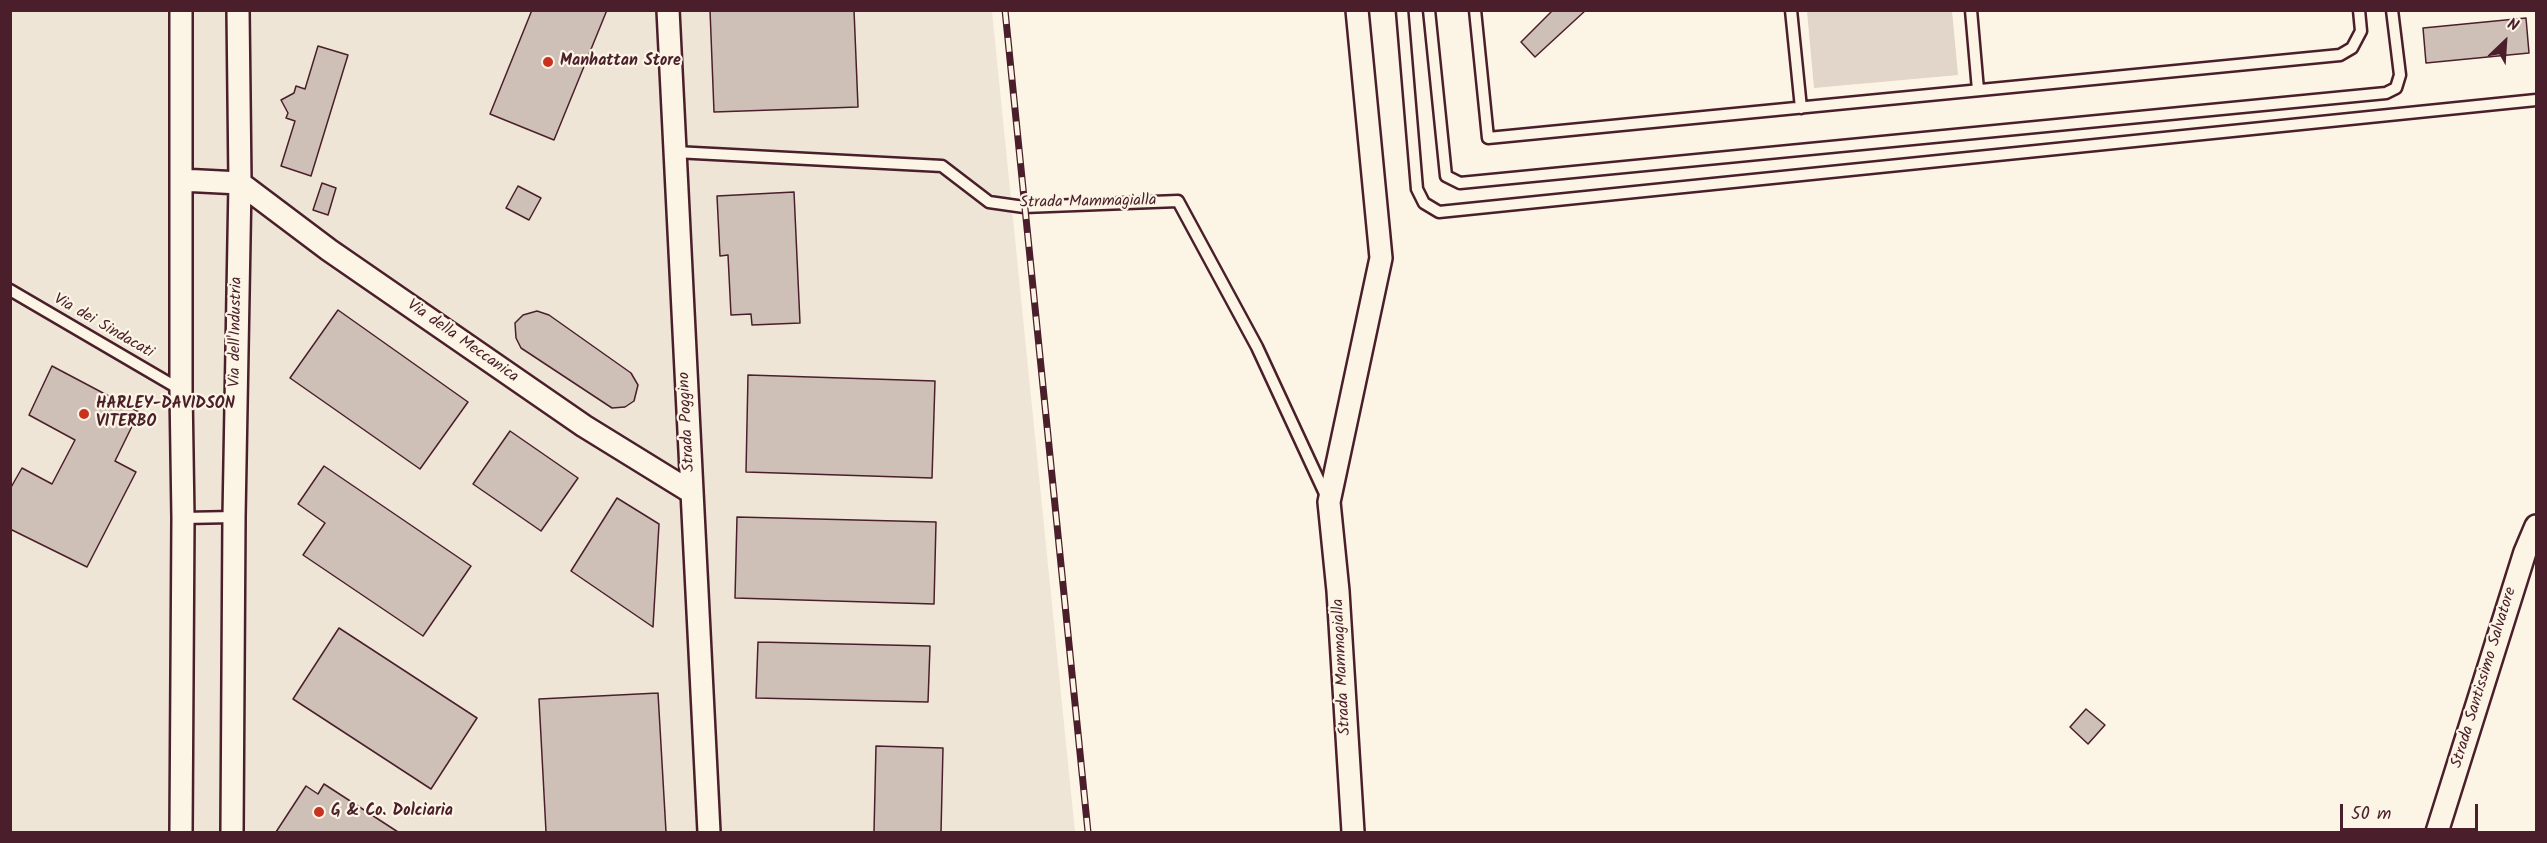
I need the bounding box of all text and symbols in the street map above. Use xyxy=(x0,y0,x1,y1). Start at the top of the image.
north arrow xyxy=(2475,12,2535,72)
text: N xyxy=(2503,12,2523,39)
place label: Manhattan Store xyxy=(560,52,681,72)
marker: Manhattan Store xyxy=(541,55,555,69)
street label: Strada Mammagialla xyxy=(1019,192,1157,214)
street label: Via dell'Industria xyxy=(226,277,248,387)
street label: Via dei Sindacati xyxy=(49,291,157,363)
street label: Via della Meccanica xyxy=(403,296,521,388)
street label: Strada Poggino xyxy=(676,372,700,472)
place label: HARLEY-DAVIDSON VITERBO xyxy=(96,395,235,433)
marker: HARLEY-DAVIDSON VITERBO xyxy=(77,407,91,421)
street label: Strada Santissimo Salvatore xyxy=(2448,585,2522,771)
street label: Strada Mammagialla xyxy=(1330,598,1356,736)
scale bar xyxy=(2343,792,2481,830)
text: 50 m xyxy=(2351,800,2391,829)
place label: G & Co. Dolciaria xyxy=(331,802,453,822)
marker: G & Co. Dolciaria xyxy=(312,805,326,819)

